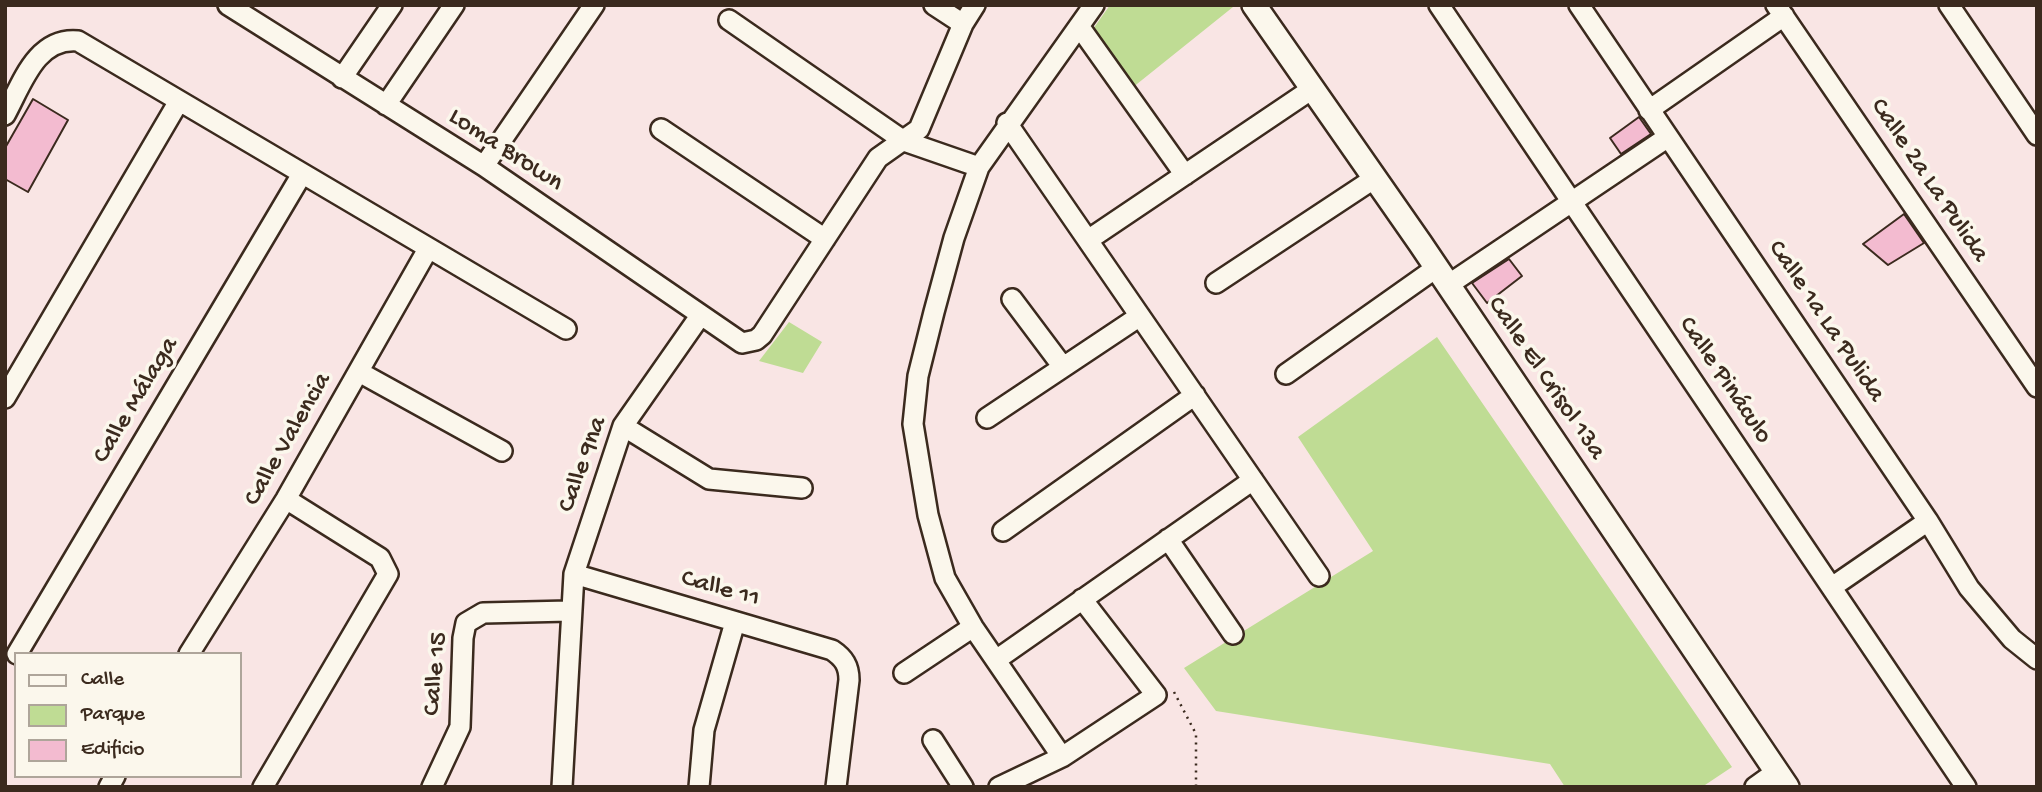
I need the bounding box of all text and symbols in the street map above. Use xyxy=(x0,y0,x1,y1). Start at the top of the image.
street label: Calle 2a La Pulida xyxy=(1862,93,1994,269)
street label: Loma Brown xyxy=(442,102,568,200)
street label: Calle 1a La Pulida xyxy=(1759,235,1891,409)
street label: Calle El Crisol 13a xyxy=(1479,292,1611,466)
street label: Calle Pináculo xyxy=(1670,312,1778,450)
street label: Calle Málaga xyxy=(87,332,187,470)
street label: Calle Valencia xyxy=(238,368,340,512)
street label: Calle 9na xyxy=(552,413,616,517)
street label: Calle 11 xyxy=(677,564,763,616)
street label: Calle 15 xyxy=(418,631,456,717)
legend xyxy=(14,652,242,778)
text: Calle xyxy=(81,668,124,693)
text: Parque xyxy=(81,703,145,728)
text: Edificio xyxy=(81,738,145,763)

